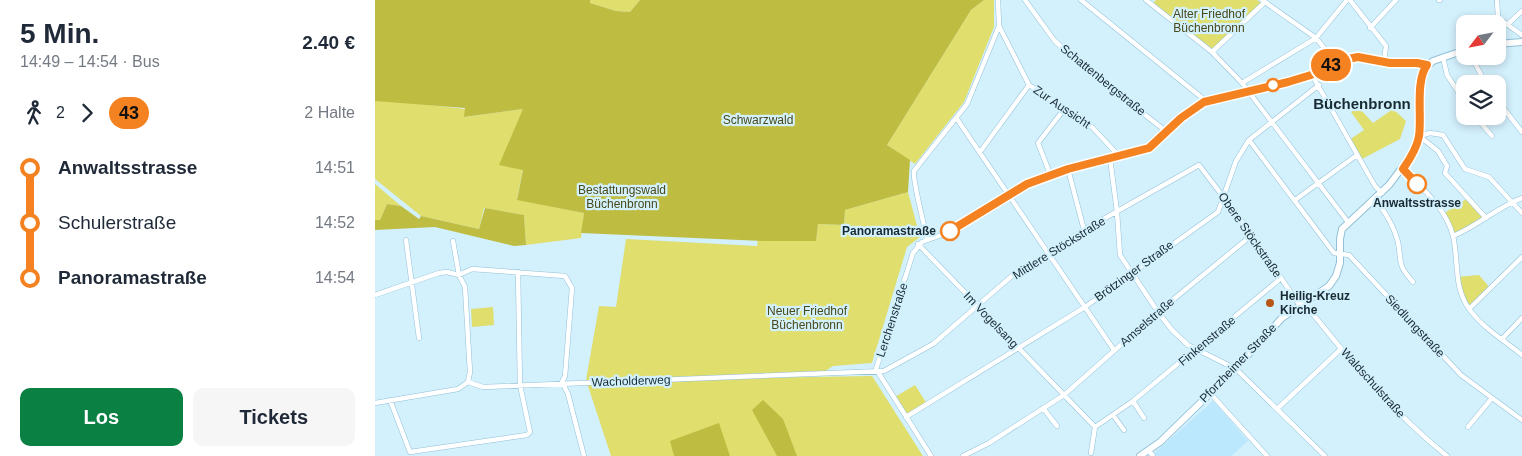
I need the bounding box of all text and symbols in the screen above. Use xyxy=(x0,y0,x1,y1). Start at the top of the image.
park label: Alter Friedhof Büchenbronn xyxy=(1173,7,1246,35)
north arrow xyxy=(1456,15,1506,65)
map controls xyxy=(1456,15,1506,125)
text: 5 Min. xyxy=(20,18,99,49)
text: 2.40 € xyxy=(302,32,355,53)
street label: Schattenbergstraße xyxy=(1058,41,1149,119)
line badge: 43 xyxy=(1309,49,1353,81)
text: 14:49 – 14:54 · Bus xyxy=(20,53,160,70)
text: 43 xyxy=(1321,55,1341,75)
button: layers xyxy=(1456,75,1506,125)
unlabelled marker xyxy=(1266,78,1280,92)
street label: Zur Aussicht xyxy=(1031,83,1094,132)
district label: Büchenbronn xyxy=(1313,95,1411,112)
icon: walk xyxy=(20,99,48,127)
icon: forward xyxy=(73,99,101,127)
text: 43 xyxy=(119,103,139,123)
text: 2 xyxy=(56,104,65,121)
text: 2 Halte xyxy=(304,104,355,121)
park label: Schwarzwald xyxy=(723,113,793,127)
text: Anwaltsstrasse xyxy=(58,157,197,178)
text: 14:51 xyxy=(315,159,355,176)
marker: Anwaltsstrasse xyxy=(1407,174,1427,194)
park label: Bestattungswald Büchenbronn xyxy=(578,183,666,211)
street label: Obere Stöckstraße xyxy=(1215,190,1285,281)
place label: Anwaltsstrasse xyxy=(1373,196,1461,210)
text: Schulerstraße xyxy=(58,212,176,233)
text: 14:52 xyxy=(315,214,355,231)
street label: Mittlere Stöckstraße xyxy=(1010,214,1108,282)
marker: Panoramastraße xyxy=(940,221,960,241)
place label: Panoramastraße xyxy=(842,224,936,238)
street label: Brötzinger Straße xyxy=(1092,238,1176,304)
text: Panoramastraße xyxy=(58,267,207,288)
text: 14:54 xyxy=(315,269,355,286)
street label: Lerchenstraße xyxy=(873,281,911,359)
street label: Im Vogelsang xyxy=(961,289,1021,351)
place label: Heilig-Kreuz Kirche xyxy=(1280,289,1350,317)
street label: Siedlungstraße xyxy=(1382,292,1448,361)
street label: Amselstraße xyxy=(1117,294,1177,349)
marker: Heilig-Kreuz Kirche xyxy=(1264,297,1276,309)
park label: Neuer Friedhof Büchenbronn xyxy=(767,304,848,332)
street label: Finkenstraße xyxy=(1176,313,1239,369)
street label: Pforzheimer Straße xyxy=(1197,320,1279,405)
street label: Waldschulstraße xyxy=(1338,345,1408,421)
street label: Wacholderweg xyxy=(591,373,671,389)
button: Los xyxy=(20,388,183,446)
button: Tickets xyxy=(193,388,355,446)

